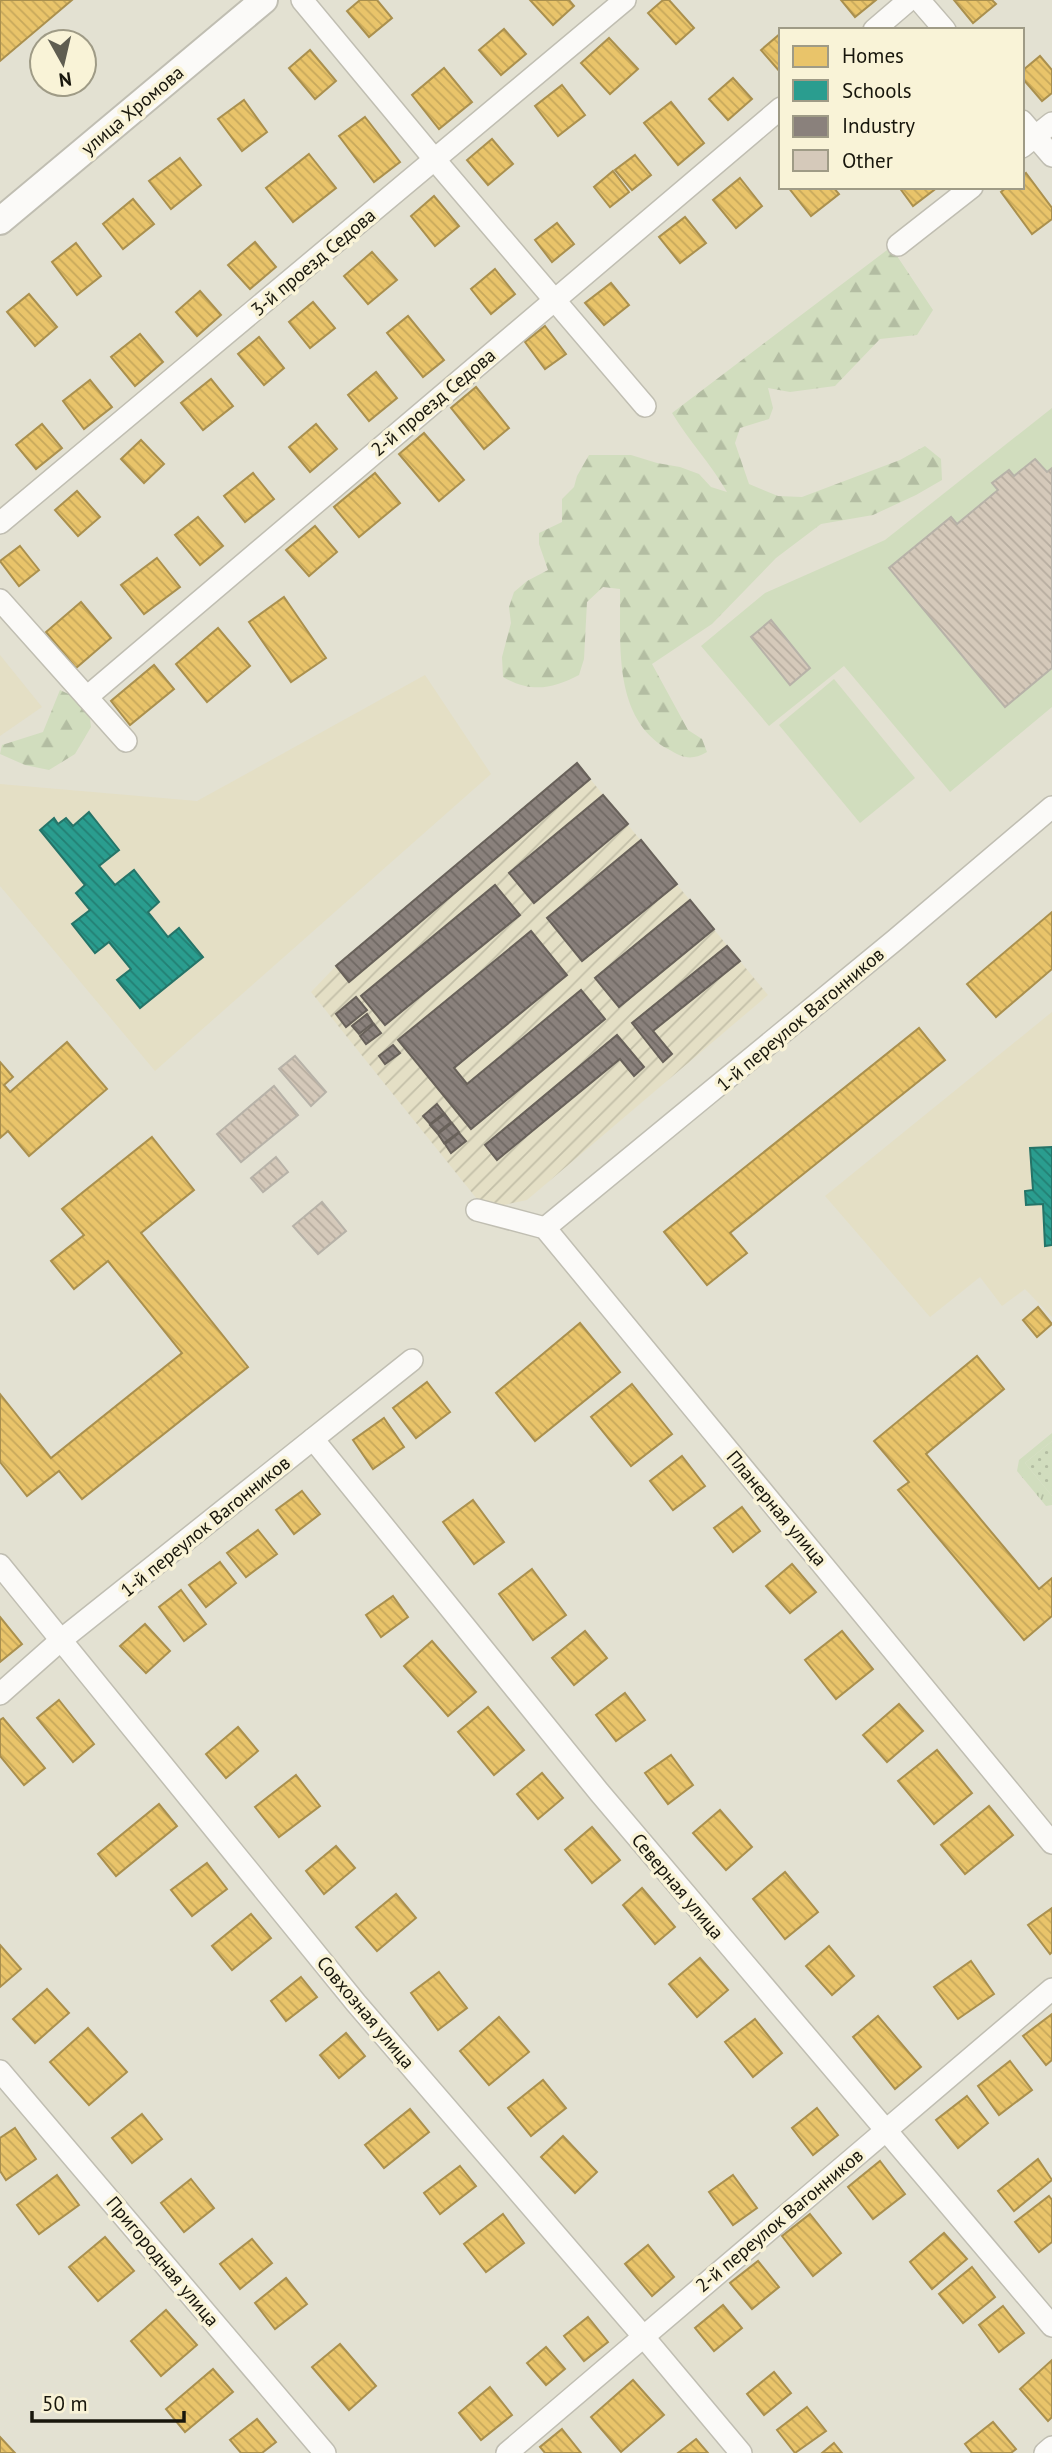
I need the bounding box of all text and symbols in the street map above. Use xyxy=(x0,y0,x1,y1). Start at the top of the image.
north arrow xyxy=(28,28,98,98)
legend xyxy=(779,28,1024,189)
text: Homes xyxy=(842,42,904,69)
street label: улица Хромова xyxy=(76,60,188,160)
text: N xyxy=(58,67,73,93)
text: Schools xyxy=(842,77,912,104)
text: Industry xyxy=(842,112,915,139)
text: Other xyxy=(842,147,893,174)
street label: 3-й проезд Седова xyxy=(246,203,380,321)
street label: 2-й проезд Седова xyxy=(366,343,500,461)
street label: 1-й переулок Вагонников xyxy=(711,942,889,1096)
street label: Планерная улица xyxy=(722,1445,832,1571)
street label: 1-й переулок Вагонников xyxy=(115,1450,295,1602)
street label: Северная улица xyxy=(627,1828,729,1944)
street label: Совхозная улица xyxy=(312,1951,420,2073)
street label: 2-й переулок Вагонников xyxy=(690,2143,868,2297)
street label: Пригородная улица xyxy=(101,2191,225,2331)
scale bar xyxy=(32,2380,184,2424)
text: 50 m xyxy=(42,2390,88,2417)

